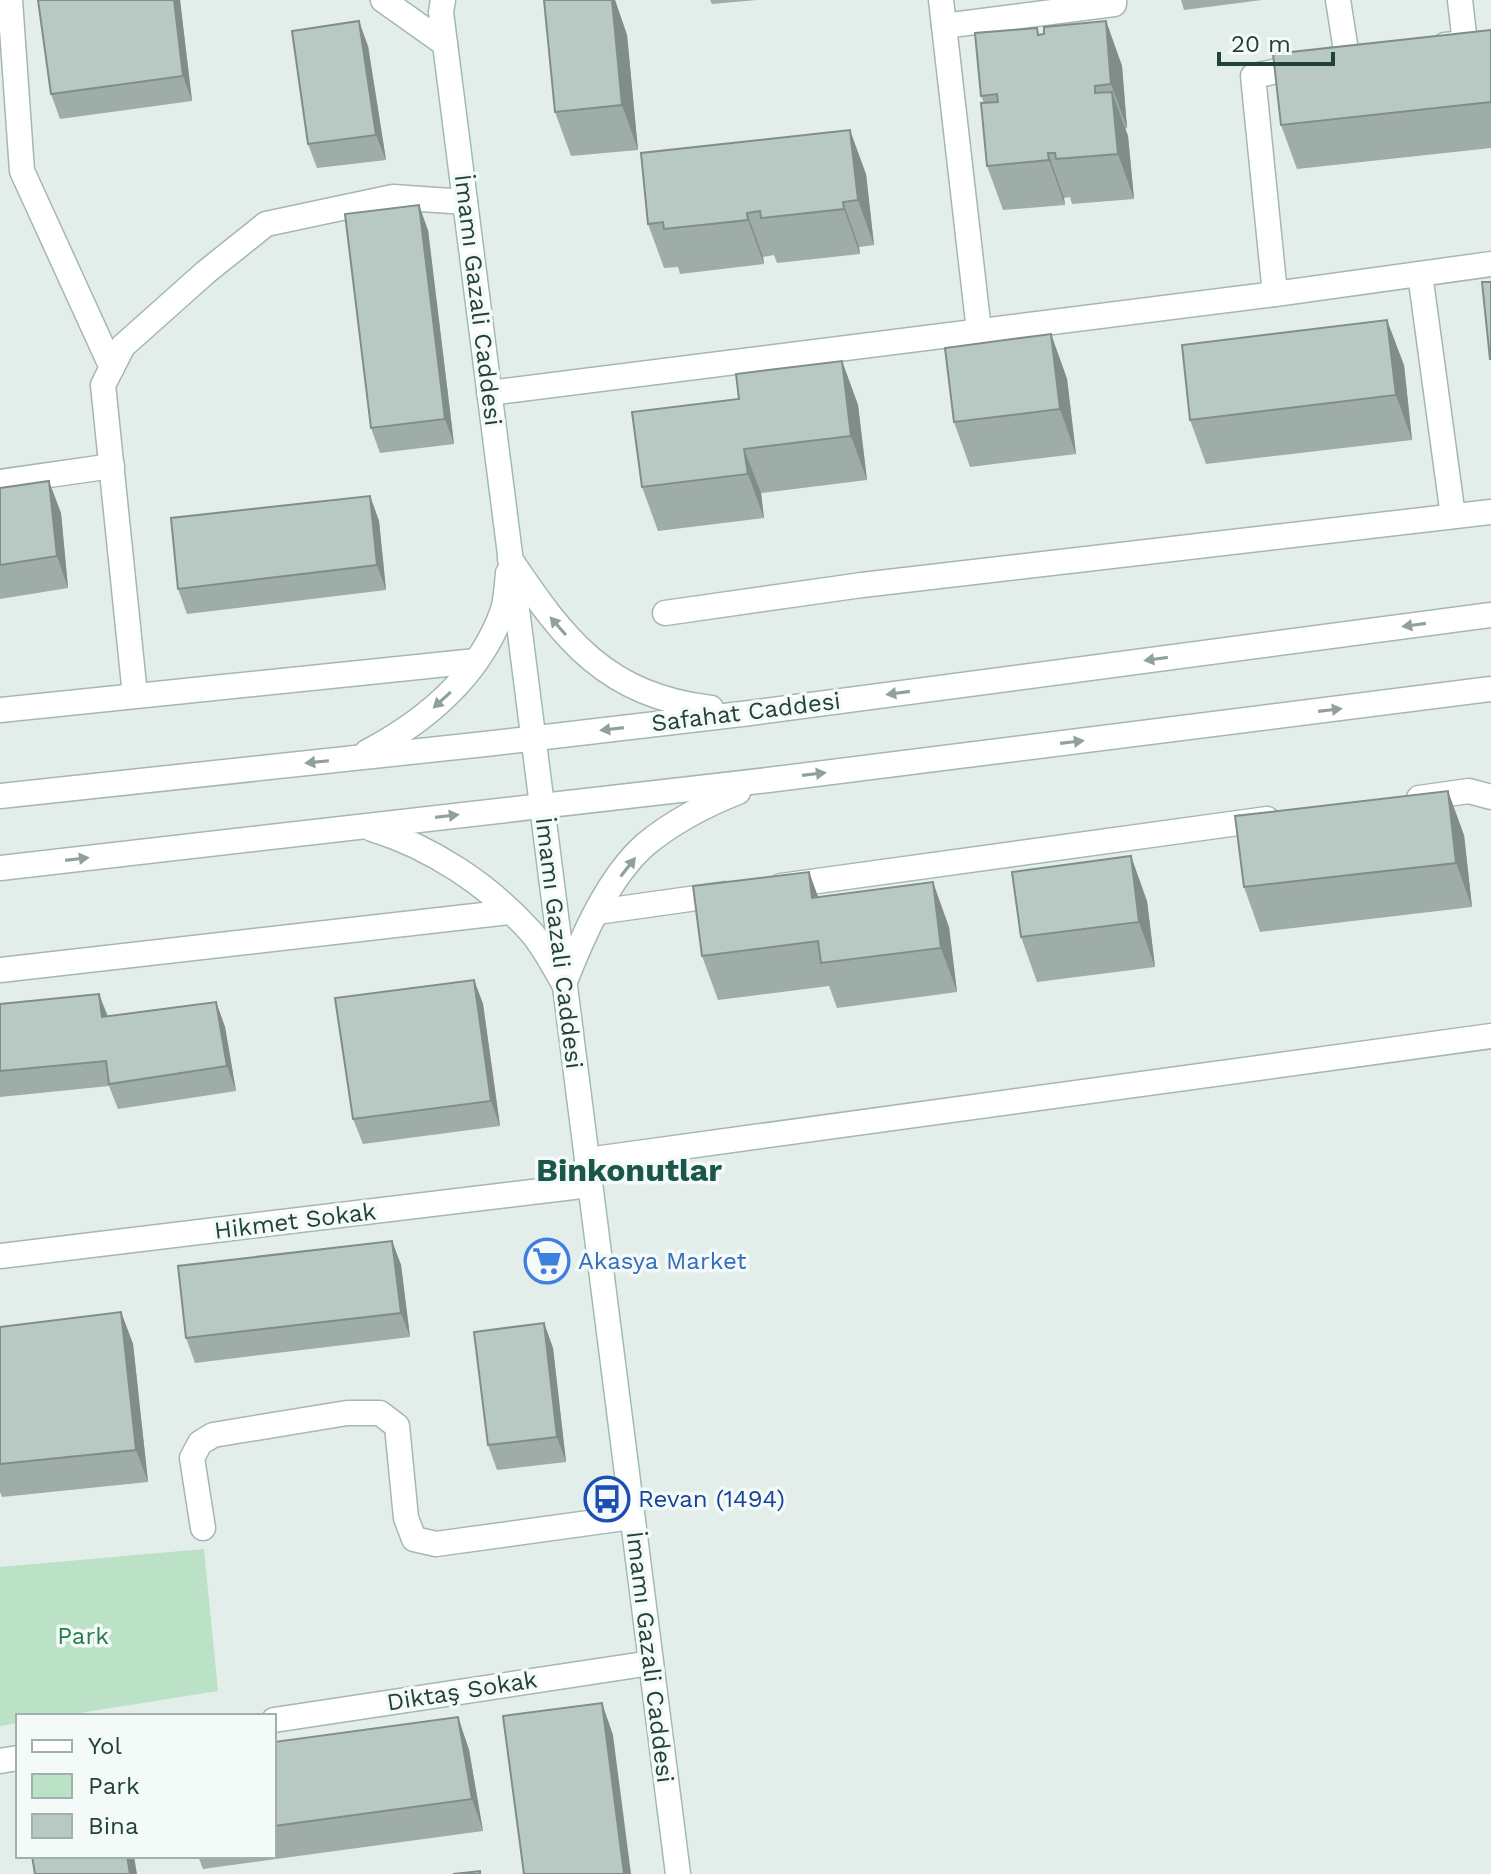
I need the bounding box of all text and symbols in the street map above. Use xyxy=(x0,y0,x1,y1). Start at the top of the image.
scale bar xyxy=(1219,16,1333,66)
text: 20 m xyxy=(1231,30,1291,58)
street label: İmamı Gazali Caddesi xyxy=(449,173,507,427)
one-way arrow xyxy=(550,616,568,635)
one-way arrow xyxy=(1401,619,1426,632)
one-way arrow xyxy=(1143,653,1168,666)
street label: Safahat Caddesi xyxy=(650,687,842,737)
one-way arrow xyxy=(885,687,910,700)
one-way arrow xyxy=(433,691,452,709)
one-way arrow xyxy=(1318,703,1343,716)
one-way arrow xyxy=(600,723,625,736)
one-way arrow xyxy=(1060,735,1085,748)
one-way arrow xyxy=(304,756,329,769)
one-way arrow xyxy=(802,767,827,780)
one-way arrow xyxy=(435,809,460,822)
street label: İmamı Gazali Caddesi xyxy=(530,816,588,1070)
one-way arrow xyxy=(65,852,90,865)
one-way arrow xyxy=(619,857,635,877)
district label: Binkonutlar xyxy=(536,1151,722,1189)
street label: Hikmet Sokak xyxy=(213,1197,378,1245)
supermarket icon: Akasya Market xyxy=(523,1237,571,1285)
place label: Akasya Market xyxy=(578,1247,746,1275)
bus stop icon: Revan (1494) xyxy=(583,1475,631,1523)
place label: Revan (1494) xyxy=(638,1485,785,1513)
street label: İmamı Gazali Caddesi xyxy=(621,1530,679,1784)
park label: Park xyxy=(57,1622,109,1650)
street label: Diktaş Sokak xyxy=(385,1665,540,1717)
legend xyxy=(16,1714,276,1858)
text: Yol xyxy=(88,1732,122,1760)
text: Park xyxy=(88,1772,140,1800)
text: Bina xyxy=(88,1812,139,1840)

